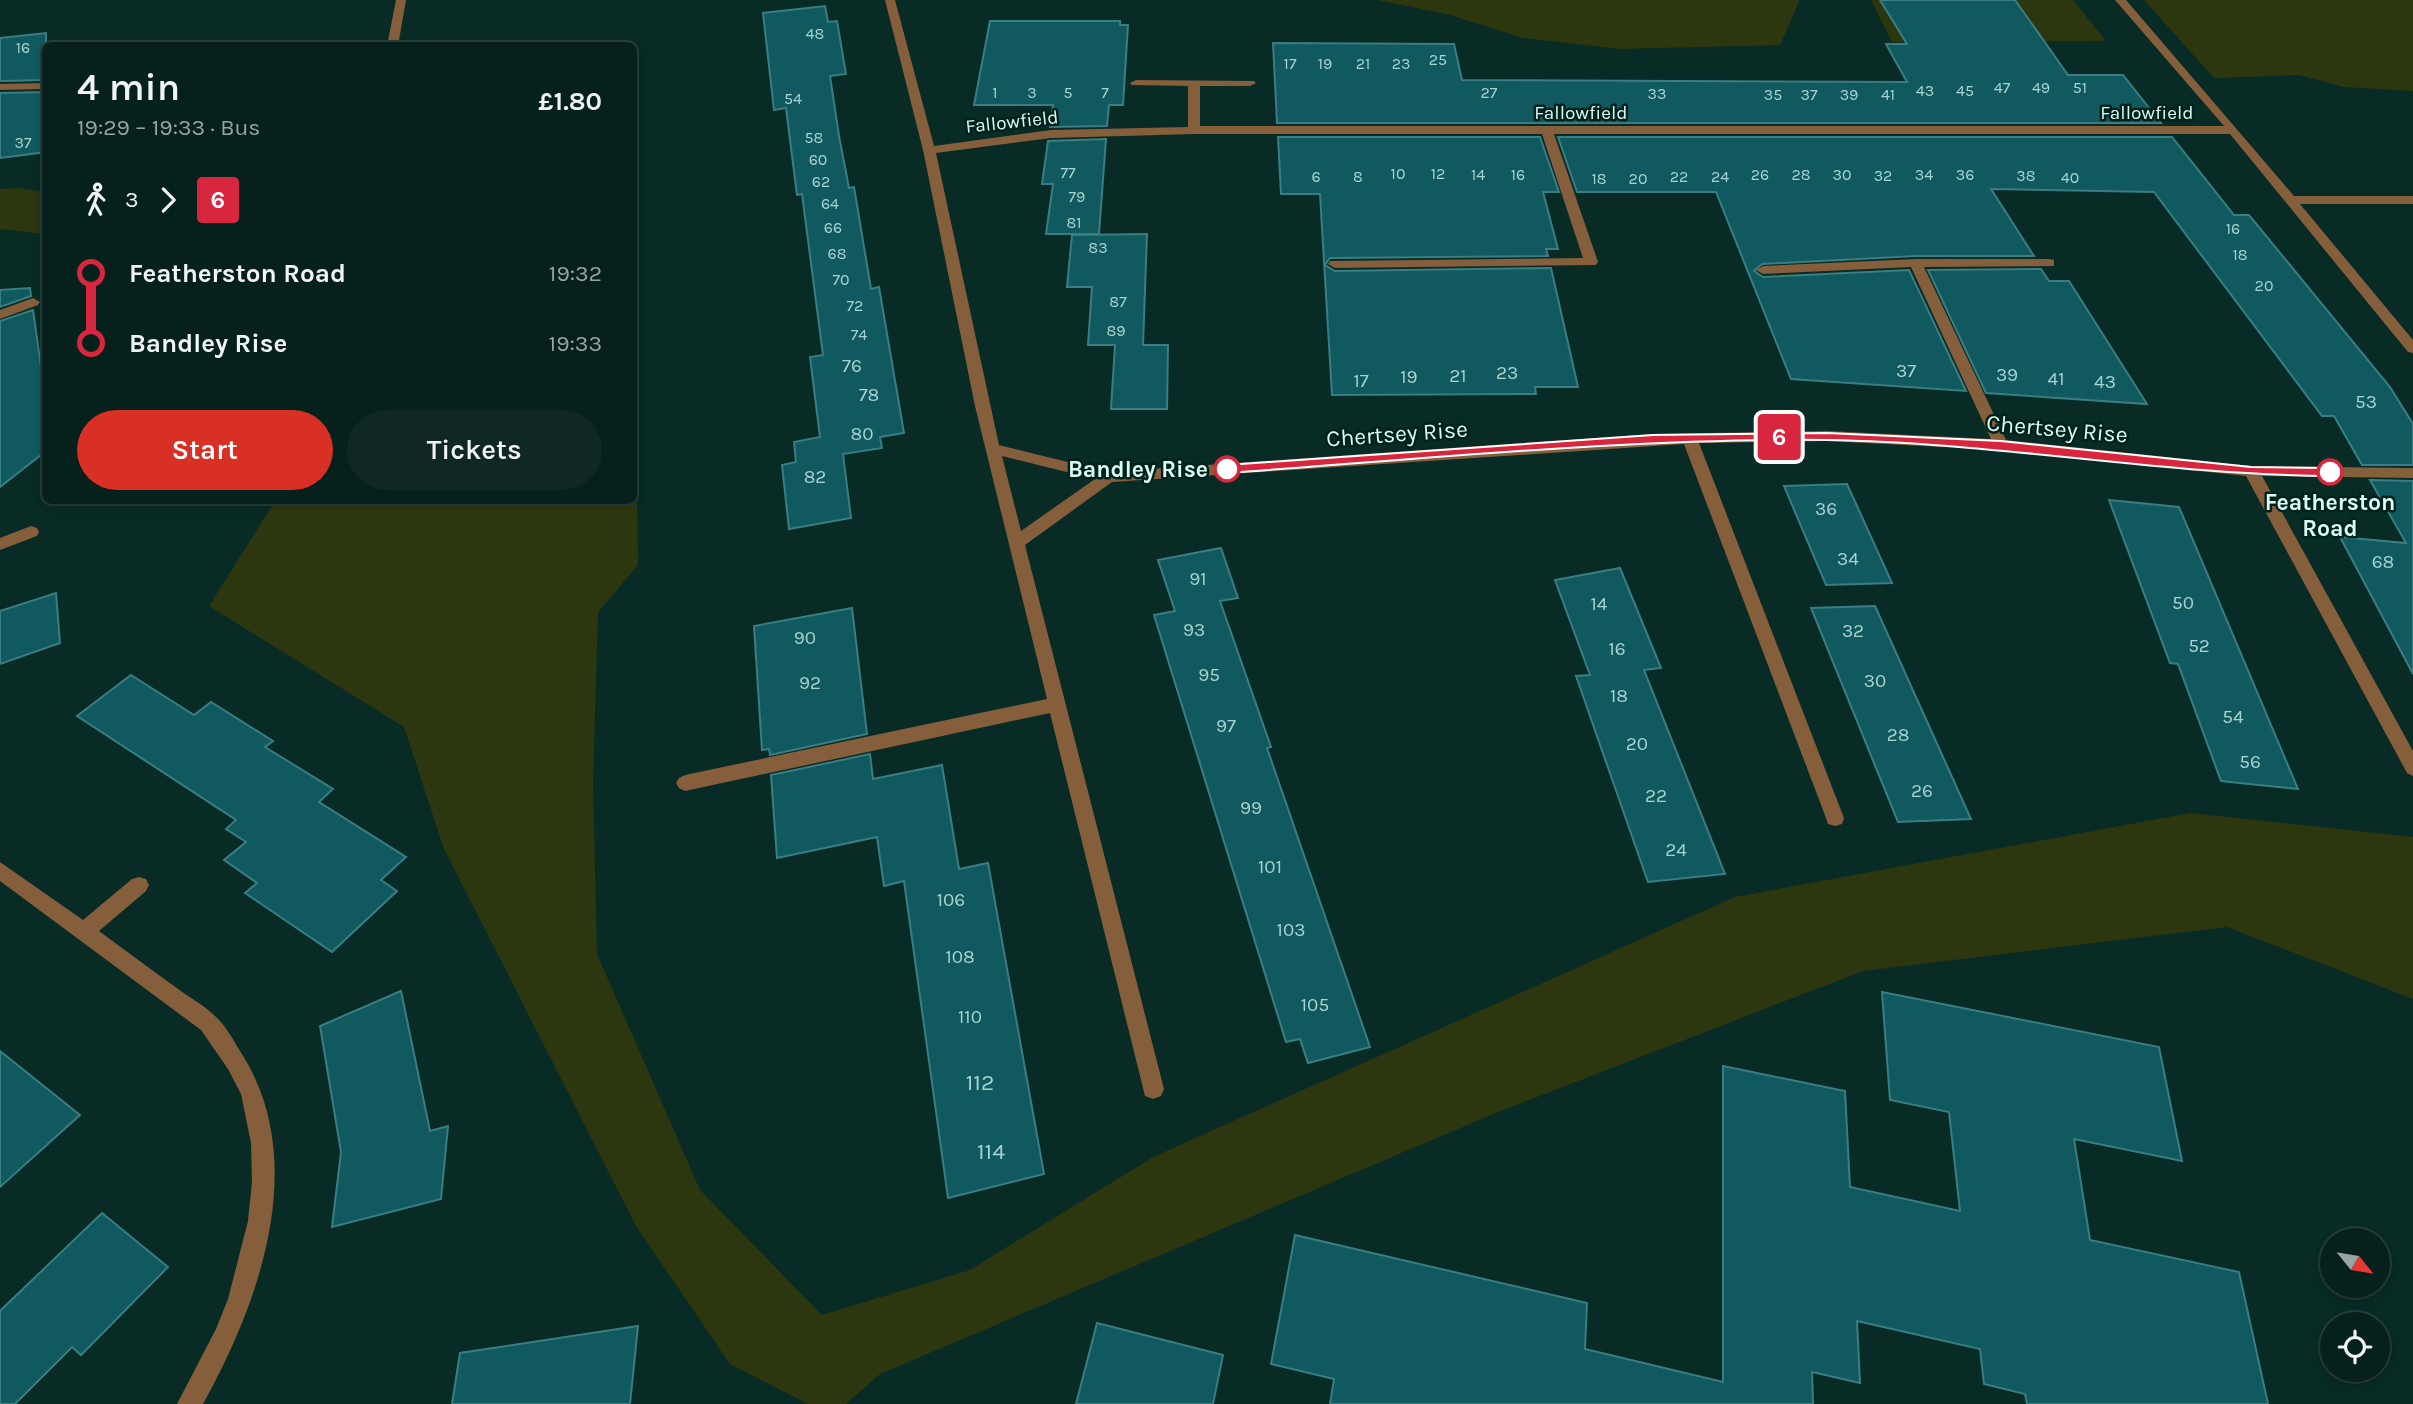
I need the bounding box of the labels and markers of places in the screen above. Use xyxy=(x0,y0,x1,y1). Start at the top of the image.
place label: Bandley Rise xyxy=(1068,456,1208,483)
marker: Bandley Rise xyxy=(1214,456,1240,482)
marker: Featherston Road xyxy=(2317,459,2343,485)
place label: Featherston Road xyxy=(2265,489,2395,542)

